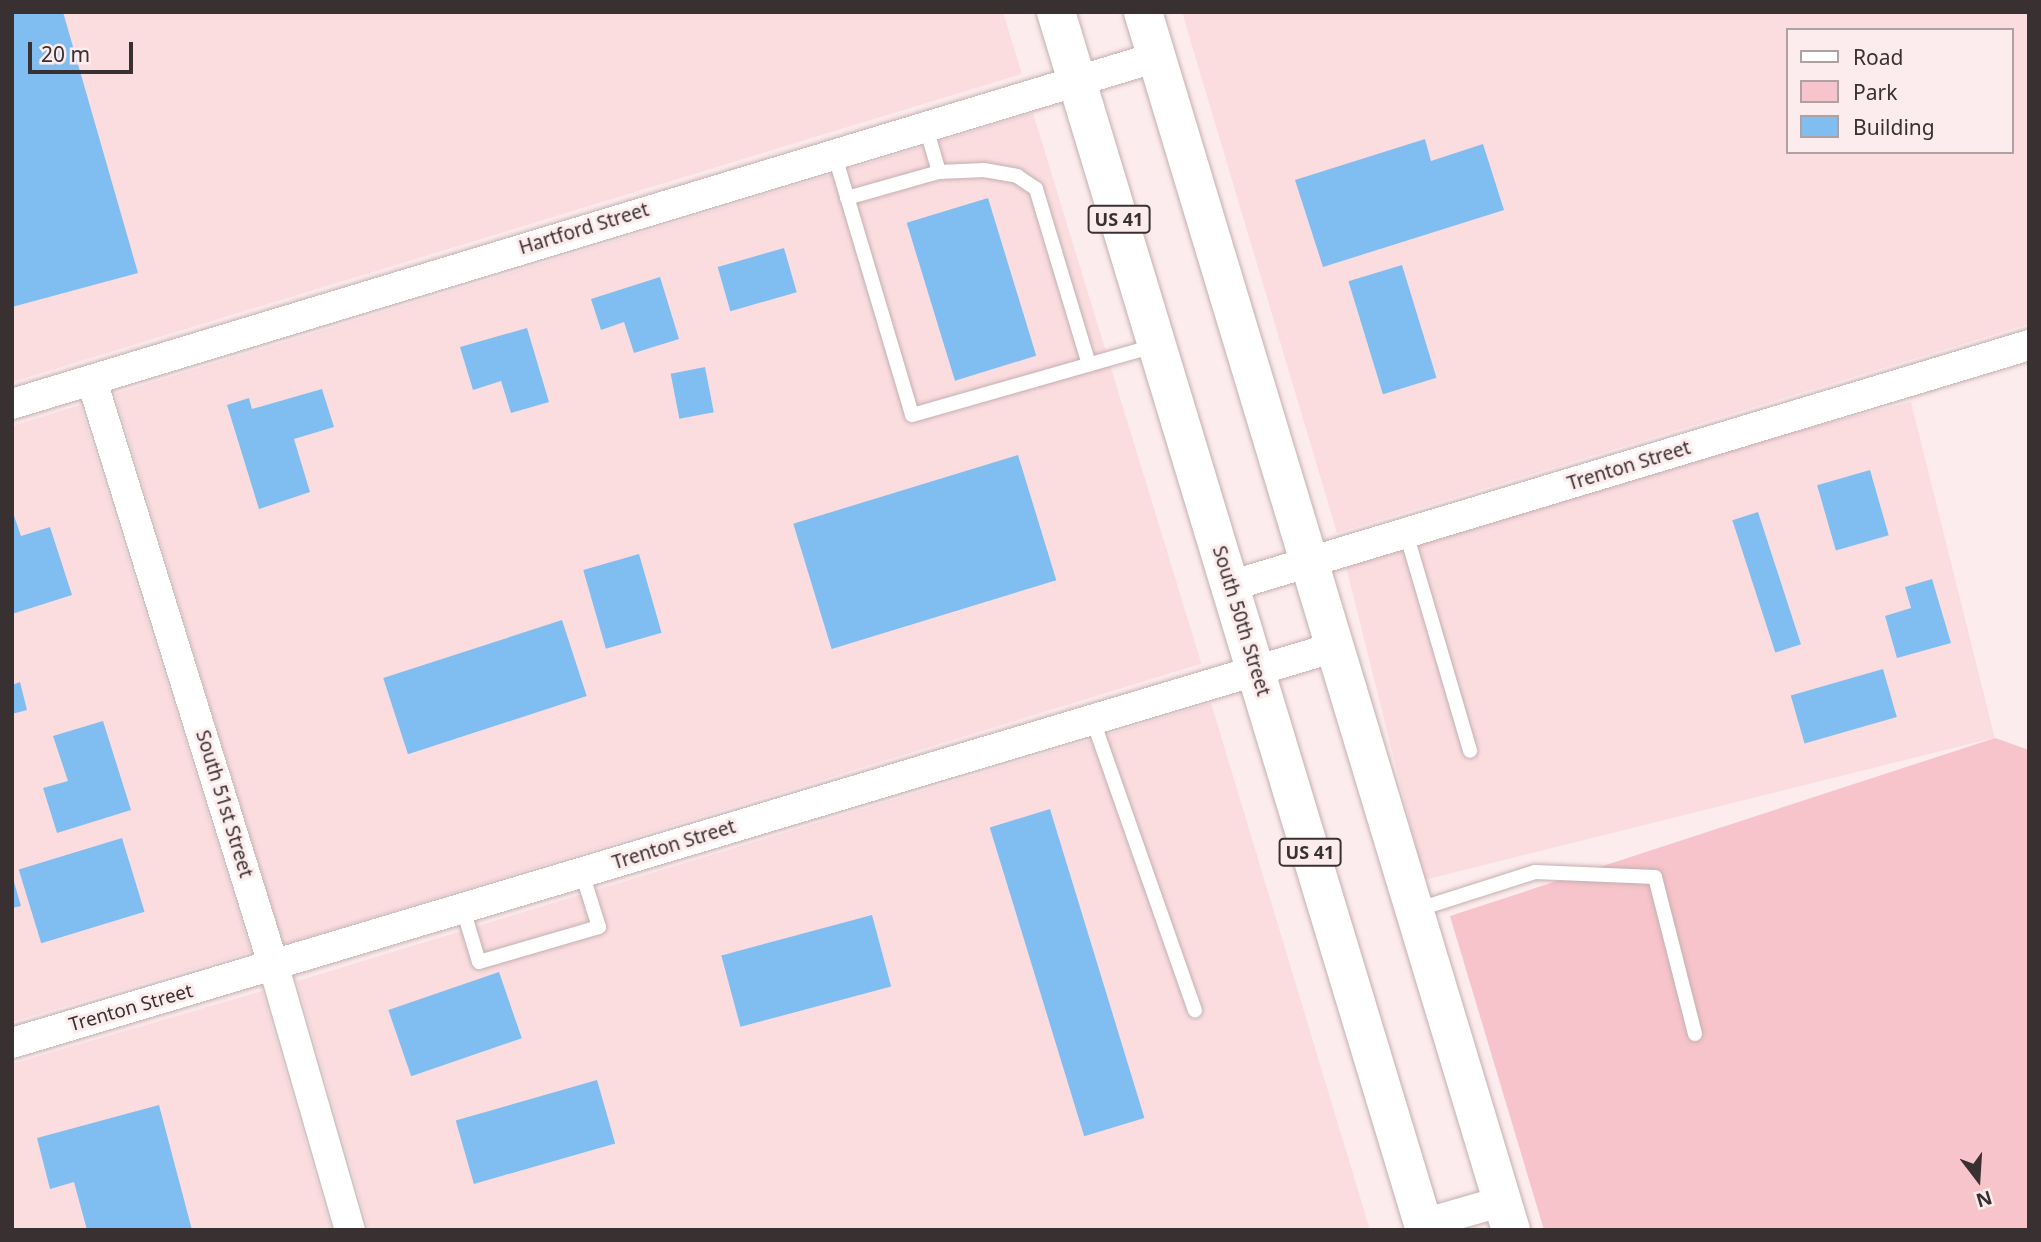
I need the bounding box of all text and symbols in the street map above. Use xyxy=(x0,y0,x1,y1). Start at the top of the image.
scale bar xyxy=(32,28,136,72)
legend xyxy=(1786,28,2013,154)
text: 20 m xyxy=(41,40,90,68)
text: Road xyxy=(1853,43,1903,71)
text: Park xyxy=(1853,78,1897,106)
text: Building xyxy=(1853,113,1935,141)
street label: Hartford Street xyxy=(516,198,652,260)
road number: US 41 xyxy=(1088,204,1150,233)
street label: Trenton Street xyxy=(1565,436,1693,496)
street label: South 50th Street xyxy=(1207,543,1275,699)
street label: South 51st Street xyxy=(191,728,257,880)
street label: Trenton Street xyxy=(610,815,738,875)
road number: US 41 xyxy=(1278,838,1342,866)
street label: Trenton Street xyxy=(67,979,195,1037)
north arrow xyxy=(1943,1144,2013,1214)
text: N xyxy=(1973,1184,1995,1214)

